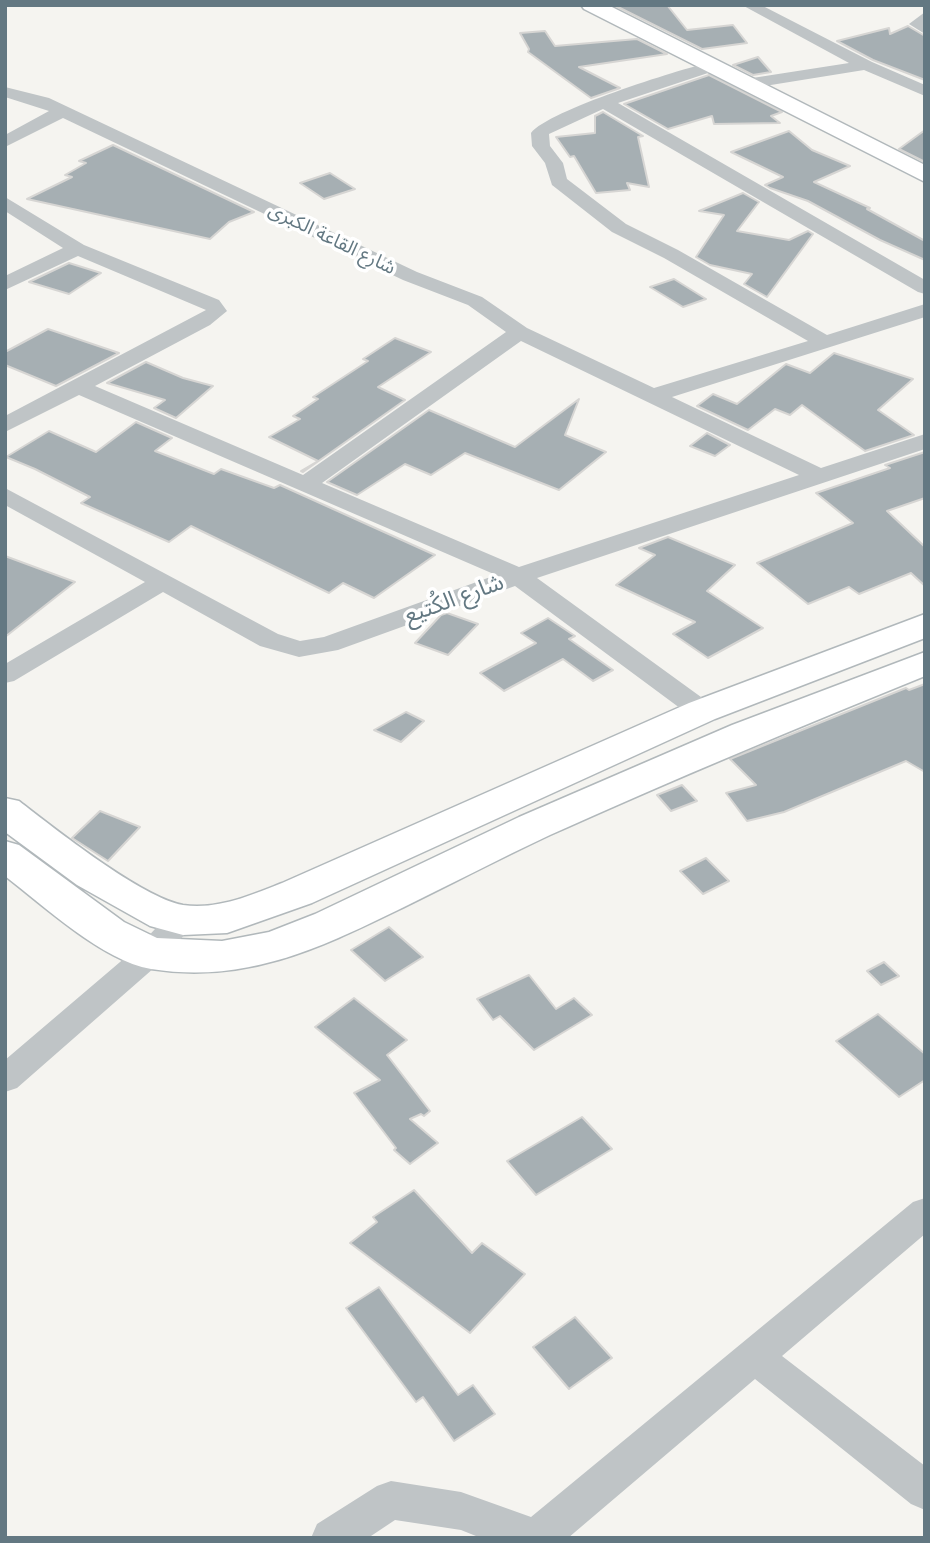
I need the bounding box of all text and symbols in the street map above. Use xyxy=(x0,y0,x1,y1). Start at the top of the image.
street label: شارع القاعة الكبرى xyxy=(265,198,399,280)
street label: شارع الكُتيع xyxy=(401,568,507,630)

